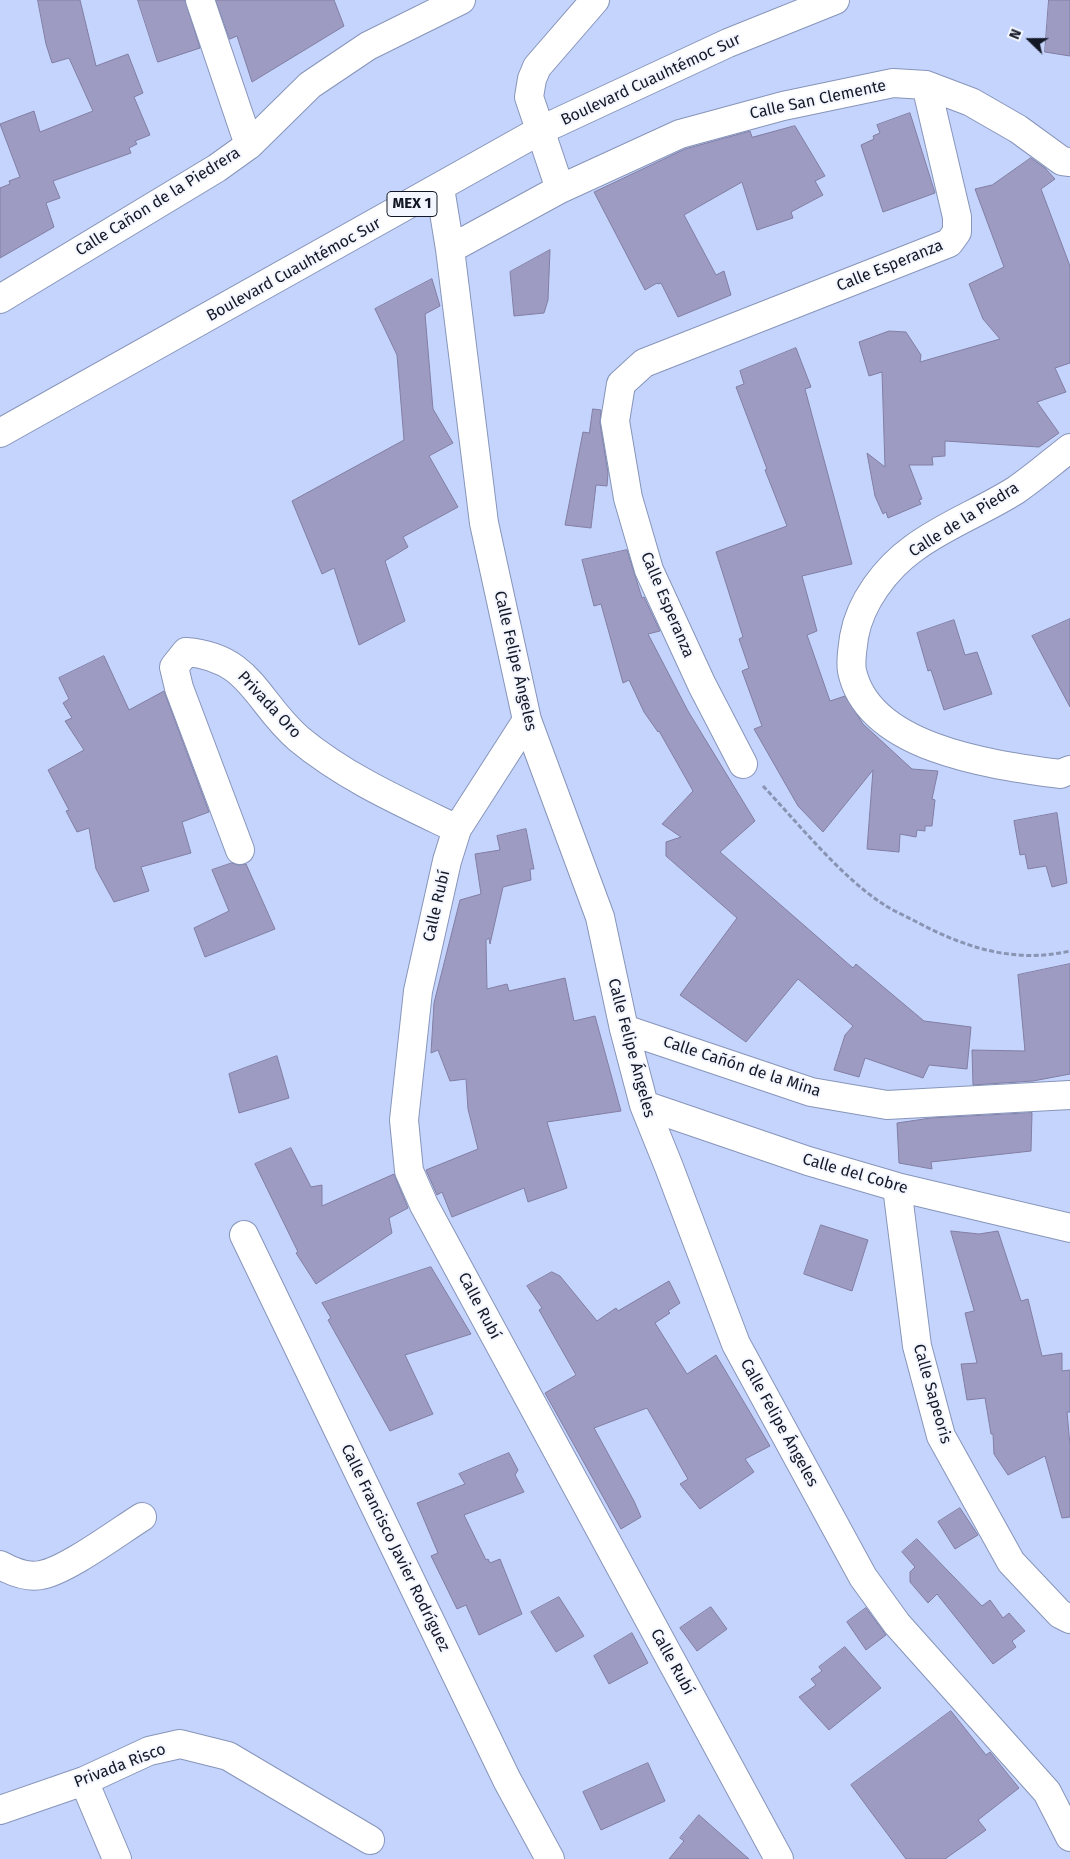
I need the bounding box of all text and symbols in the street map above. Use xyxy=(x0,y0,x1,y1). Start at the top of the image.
north arrow xyxy=(1005,15,1055,65)
text: N xyxy=(1006,27,1025,42)
street label: Boulevard Cuauhtémoc Sur xyxy=(558,30,744,130)
street label: Calle San Clemente xyxy=(748,76,888,124)
street label: Calle Cañon de la Piedrera xyxy=(72,143,244,261)
road number: MEX 1 xyxy=(387,192,437,216)
street label: Boulevard Cuauhtémoc Sur xyxy=(204,214,384,326)
street label: Calle Esperanza xyxy=(834,236,946,296)
street label: Calle de la Piedra xyxy=(905,478,1023,562)
street label: Calle Esperanza xyxy=(636,549,698,661)
street label: Calle Felipe Ángeles xyxy=(490,589,540,733)
street label: Privada Oro xyxy=(233,668,305,742)
street label: Calle Rubí xyxy=(419,868,455,944)
street label: Calle Felipe Ángeles xyxy=(603,976,659,1120)
street label: Calle Cañón de la Mina xyxy=(661,1032,823,1102)
street label: Calle del Cobre xyxy=(800,1150,910,1198)
street label: Calle Rubí xyxy=(453,1269,505,1343)
street label: Calle Sapeoris xyxy=(909,1342,955,1446)
street label: Calle Felipe Ángeles xyxy=(736,1356,822,1490)
street label: Calle Francisco Javier Rodríguez xyxy=(336,1441,454,1655)
street label: Calle Rubí xyxy=(646,1626,698,1698)
street label: Privada Risco xyxy=(71,1740,169,1792)

